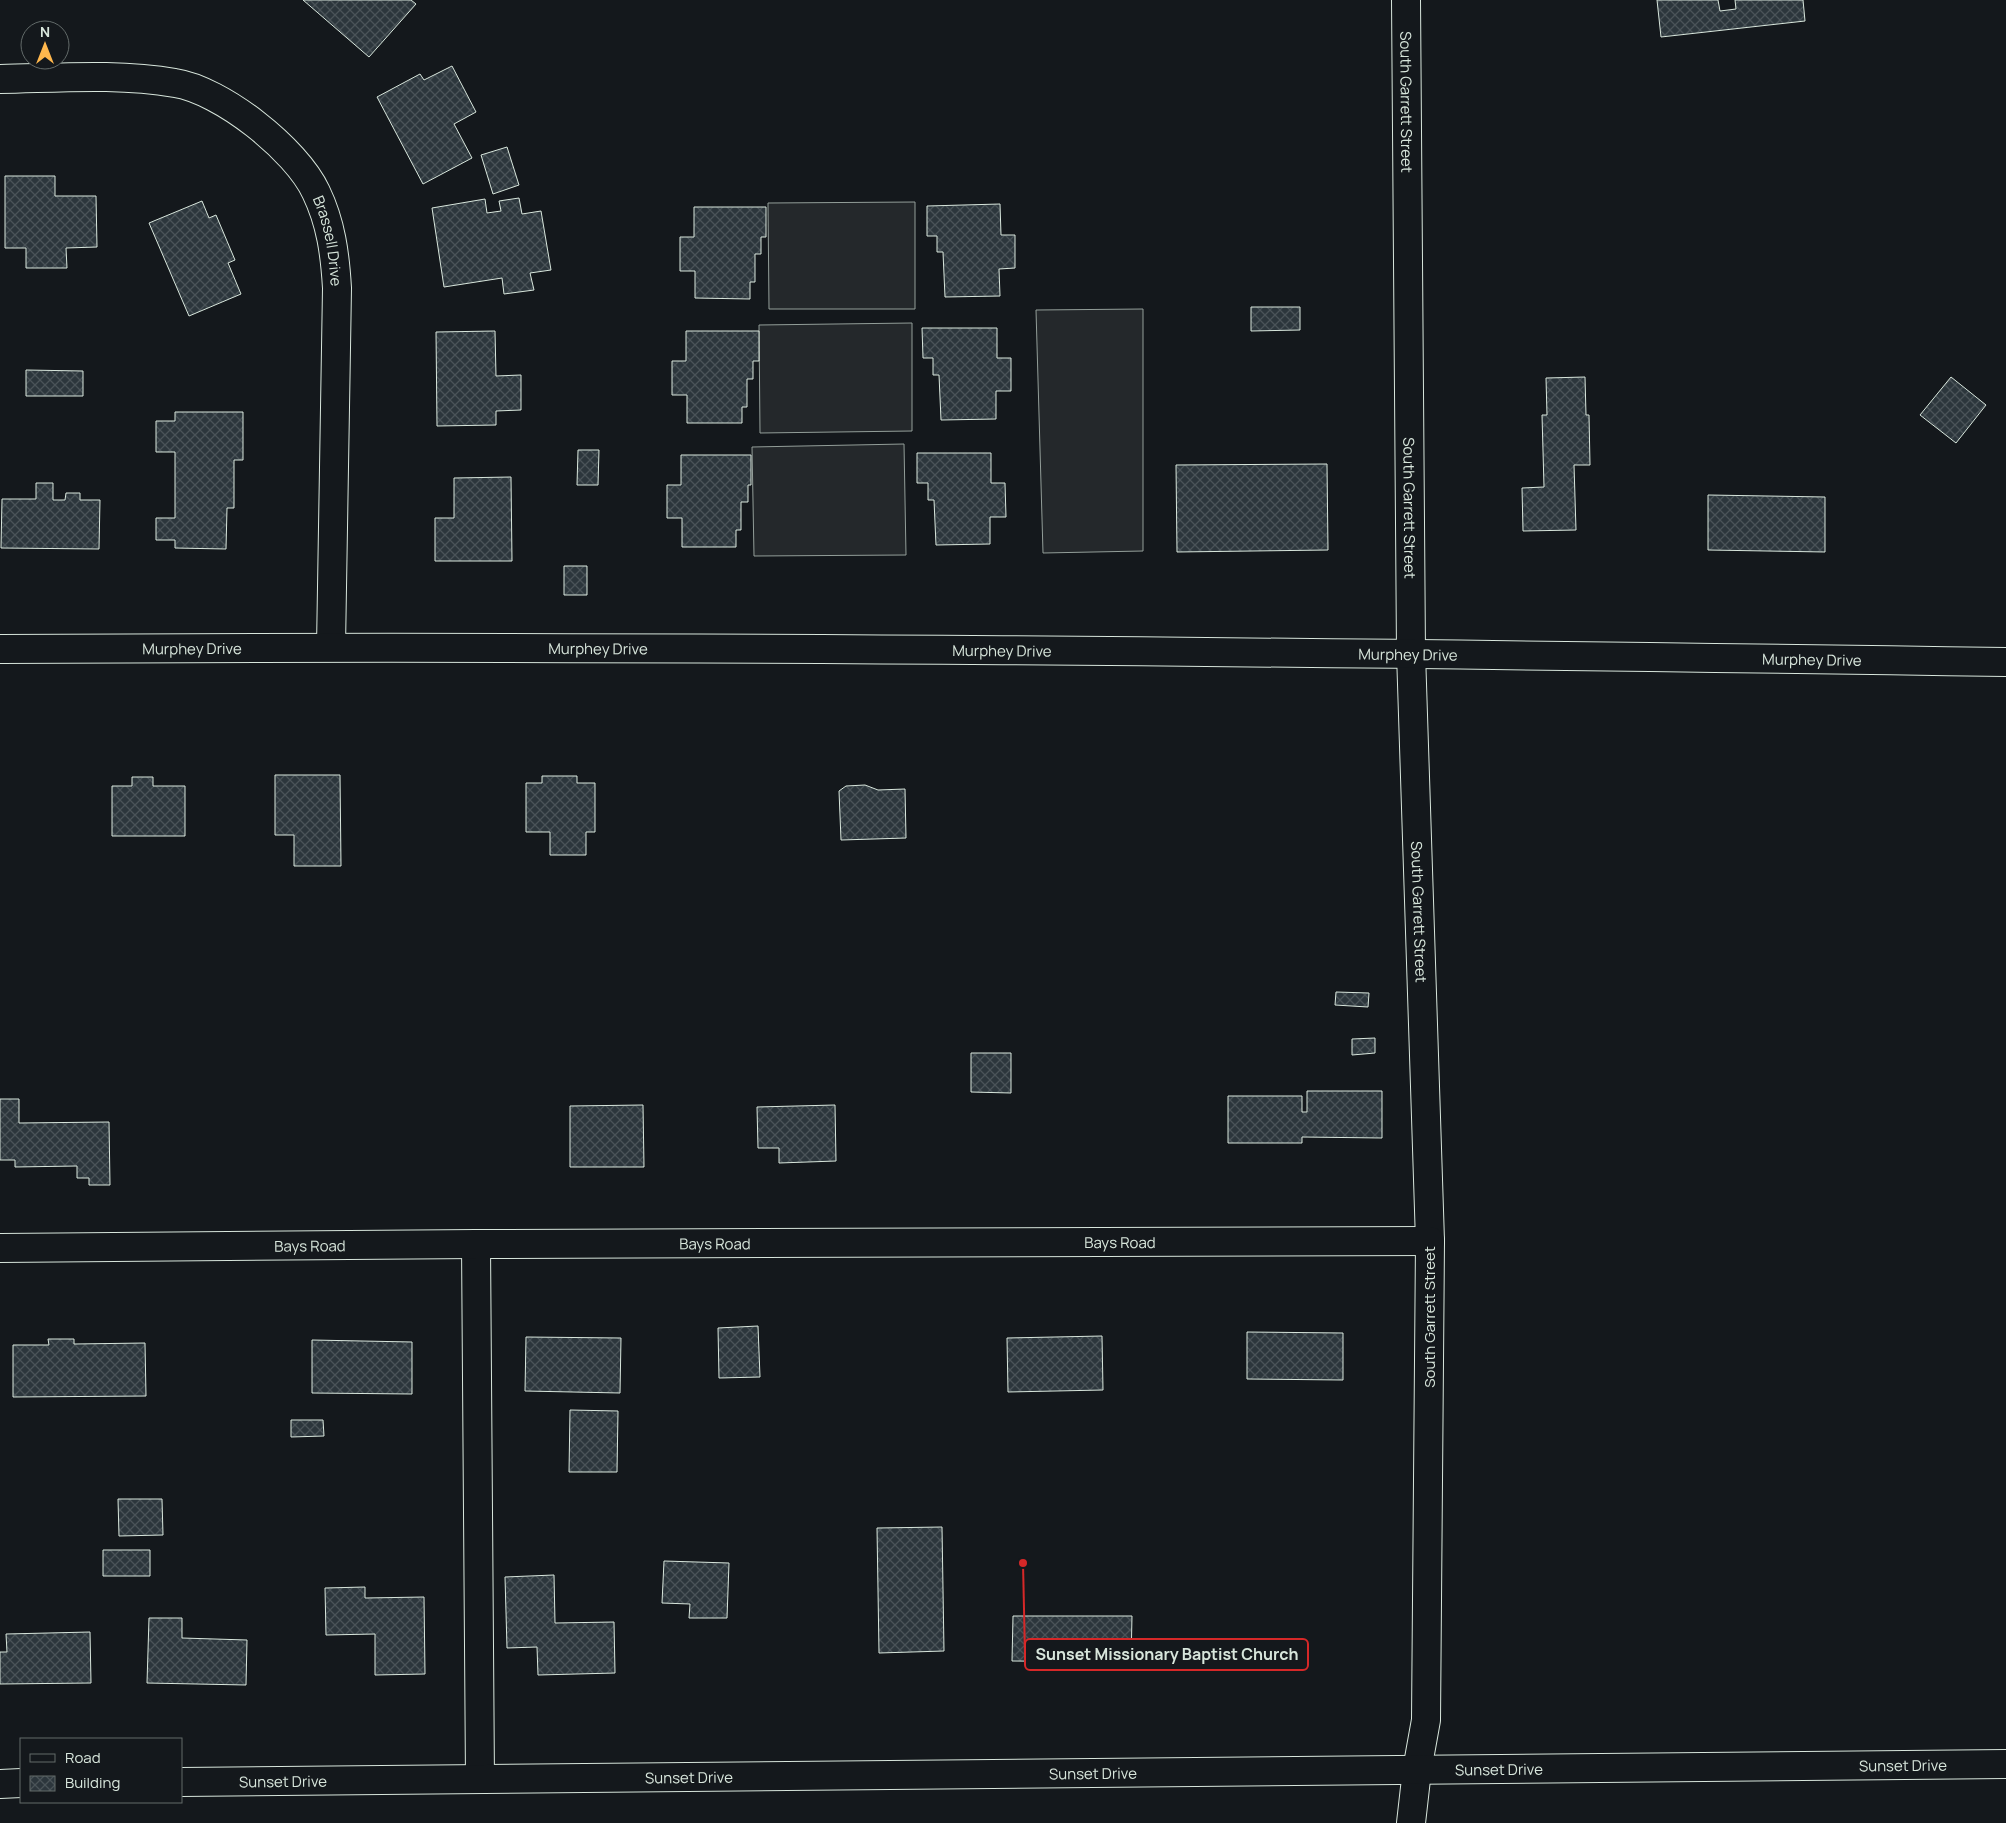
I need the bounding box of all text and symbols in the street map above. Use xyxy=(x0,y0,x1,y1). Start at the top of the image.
north arrow xyxy=(20,20,70,70)
text: N xyxy=(40,22,50,41)
street label: South Garrett Street xyxy=(1396,31,1418,173)
street label: Brassell Drive xyxy=(308,192,347,287)
street label: South Garrett Street xyxy=(1399,437,1421,579)
street label: Murphey Drive xyxy=(142,638,242,659)
street label: Murphey Drive xyxy=(548,638,648,659)
street label: Murphey Drive xyxy=(952,639,1052,661)
street label: Murphey Drive xyxy=(1358,643,1458,665)
street label: Murphey Drive xyxy=(1762,648,1862,670)
street label: South Garrett Street xyxy=(1407,841,1432,983)
street label: Bays Road xyxy=(1084,1231,1156,1253)
street label: Bays Road xyxy=(679,1233,751,1254)
street label: Bays Road xyxy=(274,1235,346,1256)
street label: South Garrett Street xyxy=(1419,1246,1440,1388)
callout: Sunset Missionary Baptist Church xyxy=(1025,1639,1308,1670)
text: Sunset Missionary Baptist Church xyxy=(1036,1643,1298,1665)
legend xyxy=(20,1738,182,1803)
text: Road xyxy=(65,1747,101,1768)
street label: Sunset Drive xyxy=(1859,1754,1947,1776)
street label: Sunset Drive xyxy=(1455,1758,1543,1780)
street label: Sunset Drive xyxy=(1049,1762,1137,1784)
street label: Sunset Drive xyxy=(645,1766,733,1788)
street label: Sunset Drive xyxy=(239,1770,327,1792)
text: Building xyxy=(65,1772,120,1793)

